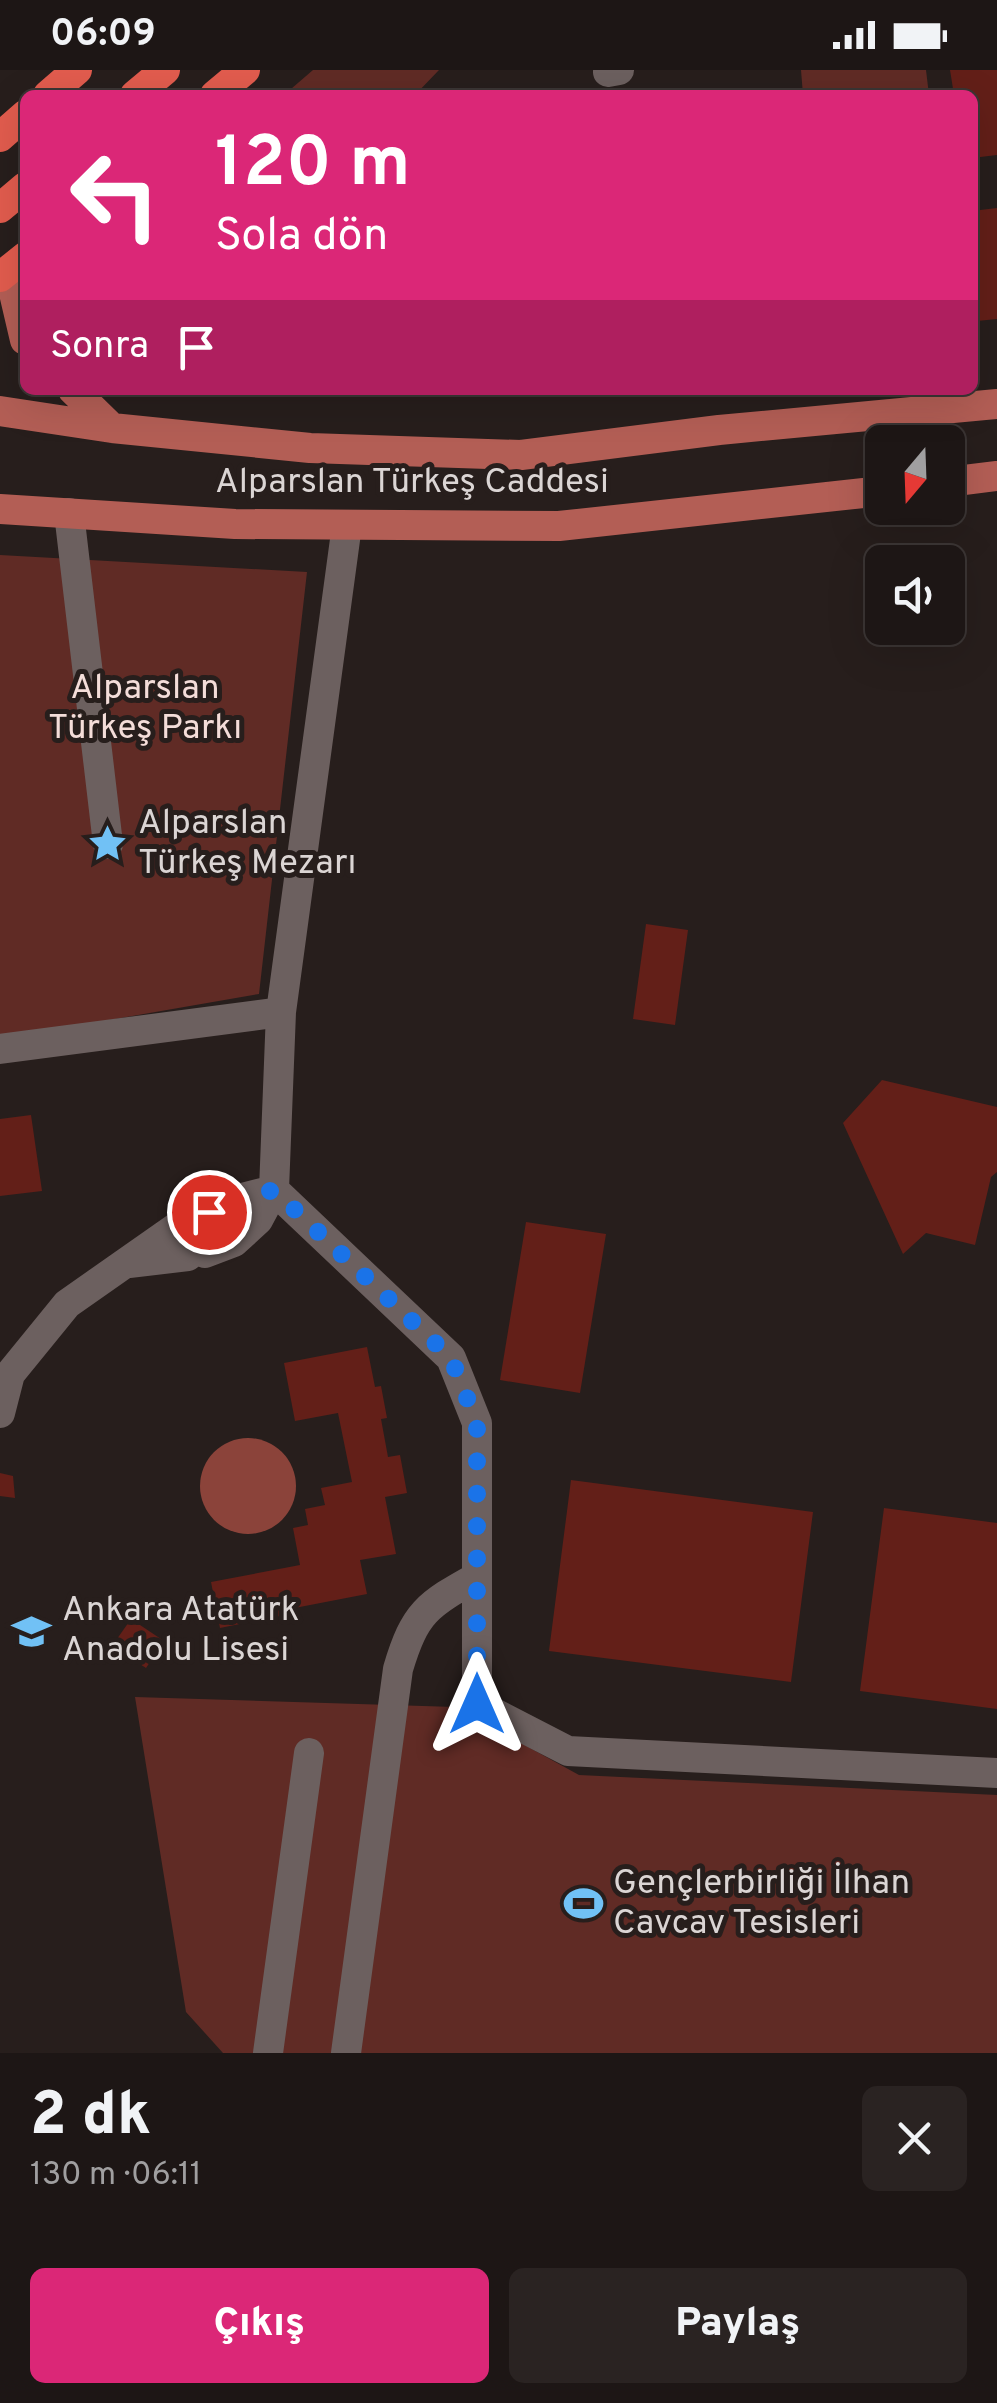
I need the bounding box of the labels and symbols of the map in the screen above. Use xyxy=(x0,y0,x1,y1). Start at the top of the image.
north arrow xyxy=(865,425,965,525)
street label: Alparslan Türkeş Caddesi xyxy=(215,461,609,505)
park label: Alparslan Türkeş Parkı xyxy=(48,667,242,751)
place label: Alparslan Türkeş Mezarı xyxy=(138,802,356,886)
place icon: Alparslan Türkeş Mezarı xyxy=(87,823,129,865)
pin xyxy=(167,1170,252,1255)
place label: Ankara Atatürk Anadolu Lisesi xyxy=(62,1589,299,1673)
school or university icon: Ankara Atatürk Anadolu Lisesi xyxy=(11,1610,53,1652)
position arrow xyxy=(425,1652,529,1756)
place label: Gençlerbirliği İlhan Cavcav Tesisleri xyxy=(613,1862,910,1946)
sports icon: Gençlerbirliği İlhan Cavcav Tesisleri xyxy=(562,1883,604,1925)

